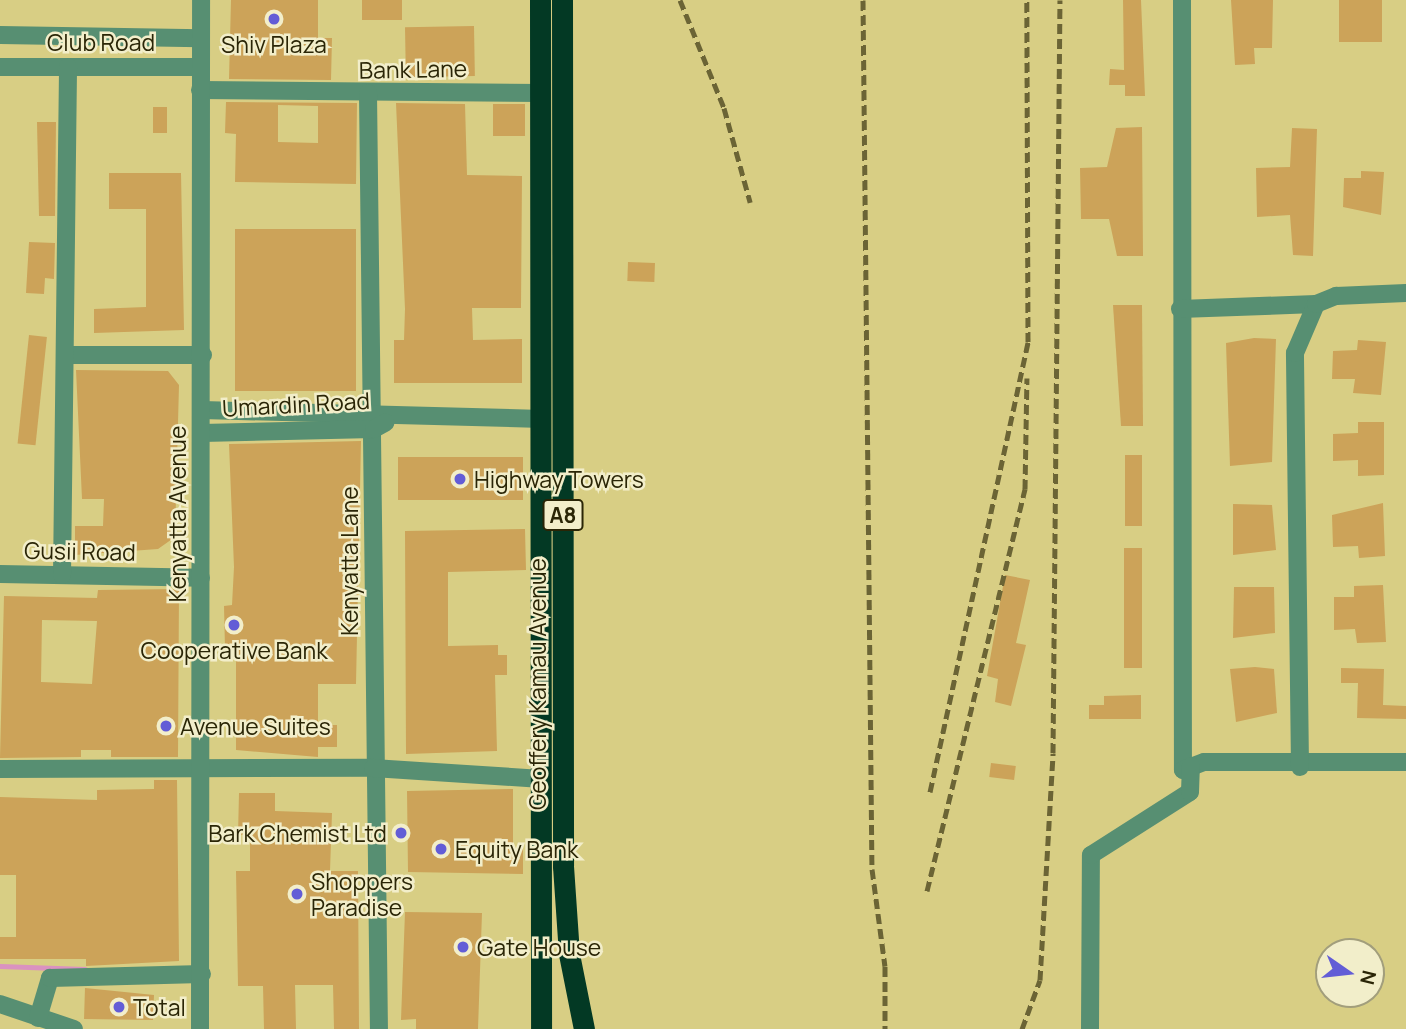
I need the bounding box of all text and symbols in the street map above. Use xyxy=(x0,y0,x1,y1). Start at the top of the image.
marker: Shiv Plaza xyxy=(266,11,282,27)
street label: Club Road xyxy=(47,28,155,56)
place label: Shiv Plaza xyxy=(221,30,327,58)
street label: Bank Lane xyxy=(359,54,467,84)
street label: Umardin Road xyxy=(221,386,371,422)
street label: Kenyatta Avenue xyxy=(163,426,191,602)
place label: Highway Towers xyxy=(474,465,644,493)
marker: Highway Towers xyxy=(452,471,468,487)
street label: Kenyatta Lane xyxy=(335,486,363,636)
road number: A8 xyxy=(542,498,584,532)
street label: Gusii Road xyxy=(24,536,136,566)
street label: Geoffery Kamau Avenue xyxy=(523,558,551,810)
marker: Cooperative Bank xyxy=(226,617,242,633)
place label: Cooperative Bank xyxy=(140,636,328,664)
place label: Avenue Suites xyxy=(180,712,331,740)
marker: Avenue Suites xyxy=(158,718,174,734)
place label: Bark Chemist Ltd xyxy=(208,819,387,847)
marker: Bark Chemist Ltd xyxy=(393,825,409,841)
place label: Equity Bank xyxy=(455,835,578,863)
marker: Equity Bank xyxy=(433,841,449,857)
place label: Shoppers Paradise xyxy=(311,867,413,921)
marker: Shoppers Paradise xyxy=(289,886,305,902)
place label: Gate House xyxy=(477,933,601,961)
north arrow xyxy=(1315,938,1385,1008)
marker: Gate House xyxy=(455,939,471,955)
text: N xyxy=(1354,968,1383,987)
place label: Total xyxy=(133,993,186,1021)
marker: Total xyxy=(111,999,127,1015)

